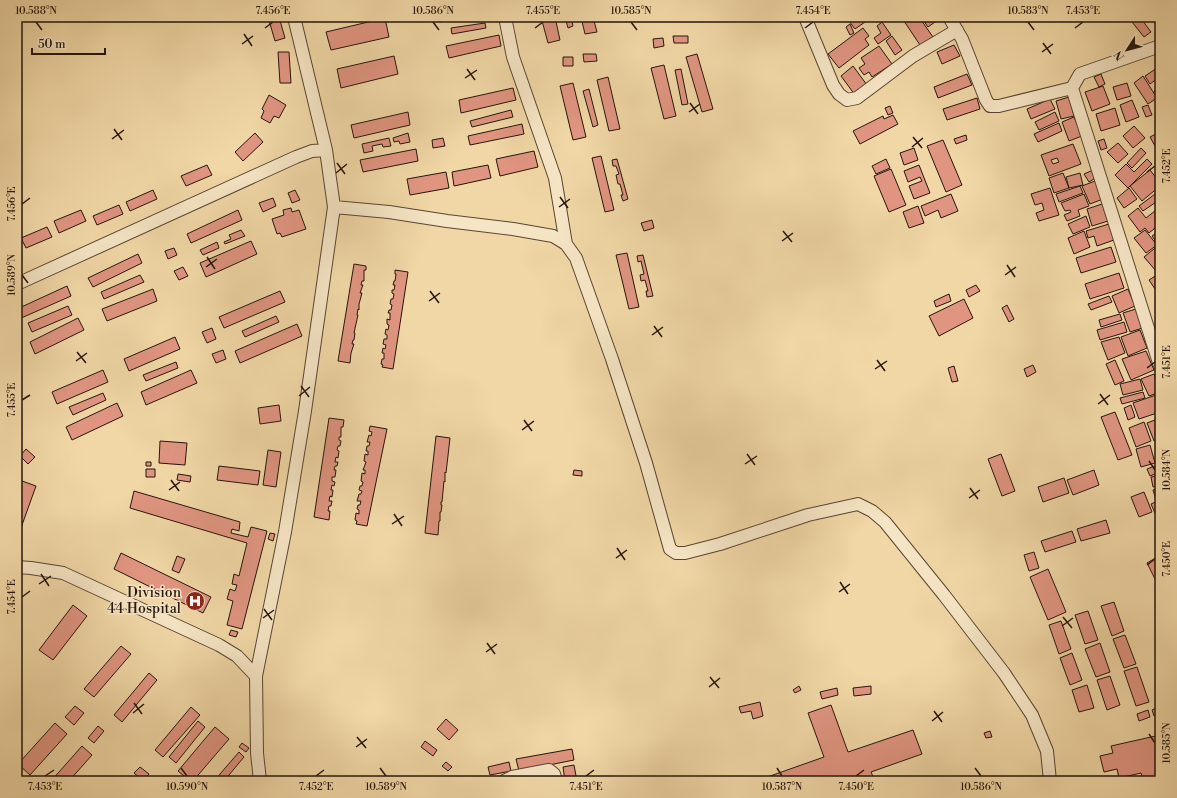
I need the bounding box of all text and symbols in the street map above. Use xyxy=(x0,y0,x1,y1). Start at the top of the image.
text: 10.588°N xyxy=(15,5,57,17)
text: 7.456°E xyxy=(255,5,291,17)
text: 10.586°N xyxy=(412,5,454,17)
text: 7.455°E xyxy=(526,5,560,17)
text: 10.585°N xyxy=(610,5,652,17)
text: 7.454°E xyxy=(795,5,831,17)
text: 10.583°N xyxy=(1007,5,1049,17)
text: 7.453°E xyxy=(1066,5,1100,17)
scale bar xyxy=(32,30,105,56)
north arrow xyxy=(1107,30,1147,70)
text: 50 m xyxy=(38,37,66,52)
text: N xyxy=(1111,47,1128,63)
text: 7.452°E xyxy=(1161,149,1173,183)
text: 7.456°E xyxy=(6,186,18,222)
text: 10.589°N xyxy=(6,254,18,296)
text: 7.451°E xyxy=(1161,345,1173,379)
text: 7.455°E xyxy=(6,383,18,417)
text: 10.584°N xyxy=(1161,449,1173,491)
text: 7.450°E xyxy=(1161,541,1173,577)
text: 7.454°E xyxy=(6,579,18,615)
place label: Division 44 Hospital xyxy=(107,584,182,618)
hospital icon: Division 44 Hospital xyxy=(184,590,206,612)
text: 10.585°N xyxy=(1161,722,1173,764)
text: 7.453°E xyxy=(28,781,62,793)
text: 10.590°N xyxy=(166,781,209,793)
text: 7.452°E xyxy=(299,781,333,793)
text: 10.589°N xyxy=(365,781,407,793)
text: 7.451°E xyxy=(569,781,603,793)
text: 10.587°N xyxy=(762,781,803,793)
text: 7.450°E xyxy=(838,781,874,793)
text: 10.586°N xyxy=(960,781,1002,793)

